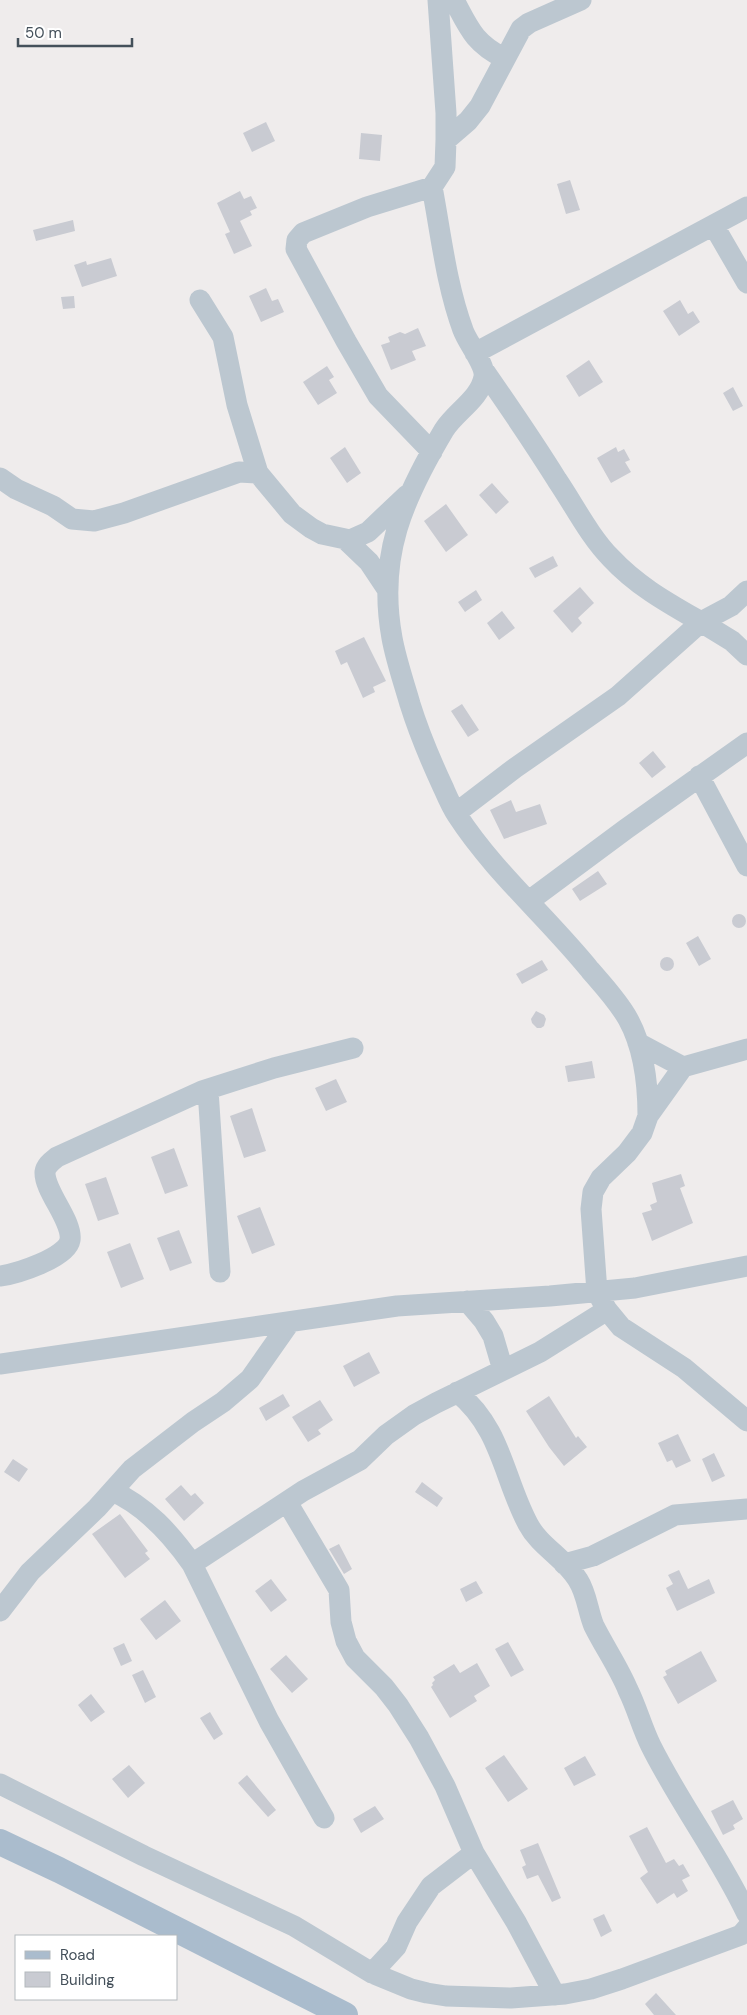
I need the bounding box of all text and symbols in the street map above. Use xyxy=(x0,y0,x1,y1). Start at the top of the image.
scale bar xyxy=(18,15,131,47)
text: 50 m xyxy=(25,23,62,43)
legend xyxy=(15,1935,178,2000)
text: Road xyxy=(60,1945,95,1965)
text: Building xyxy=(60,1970,115,1990)

